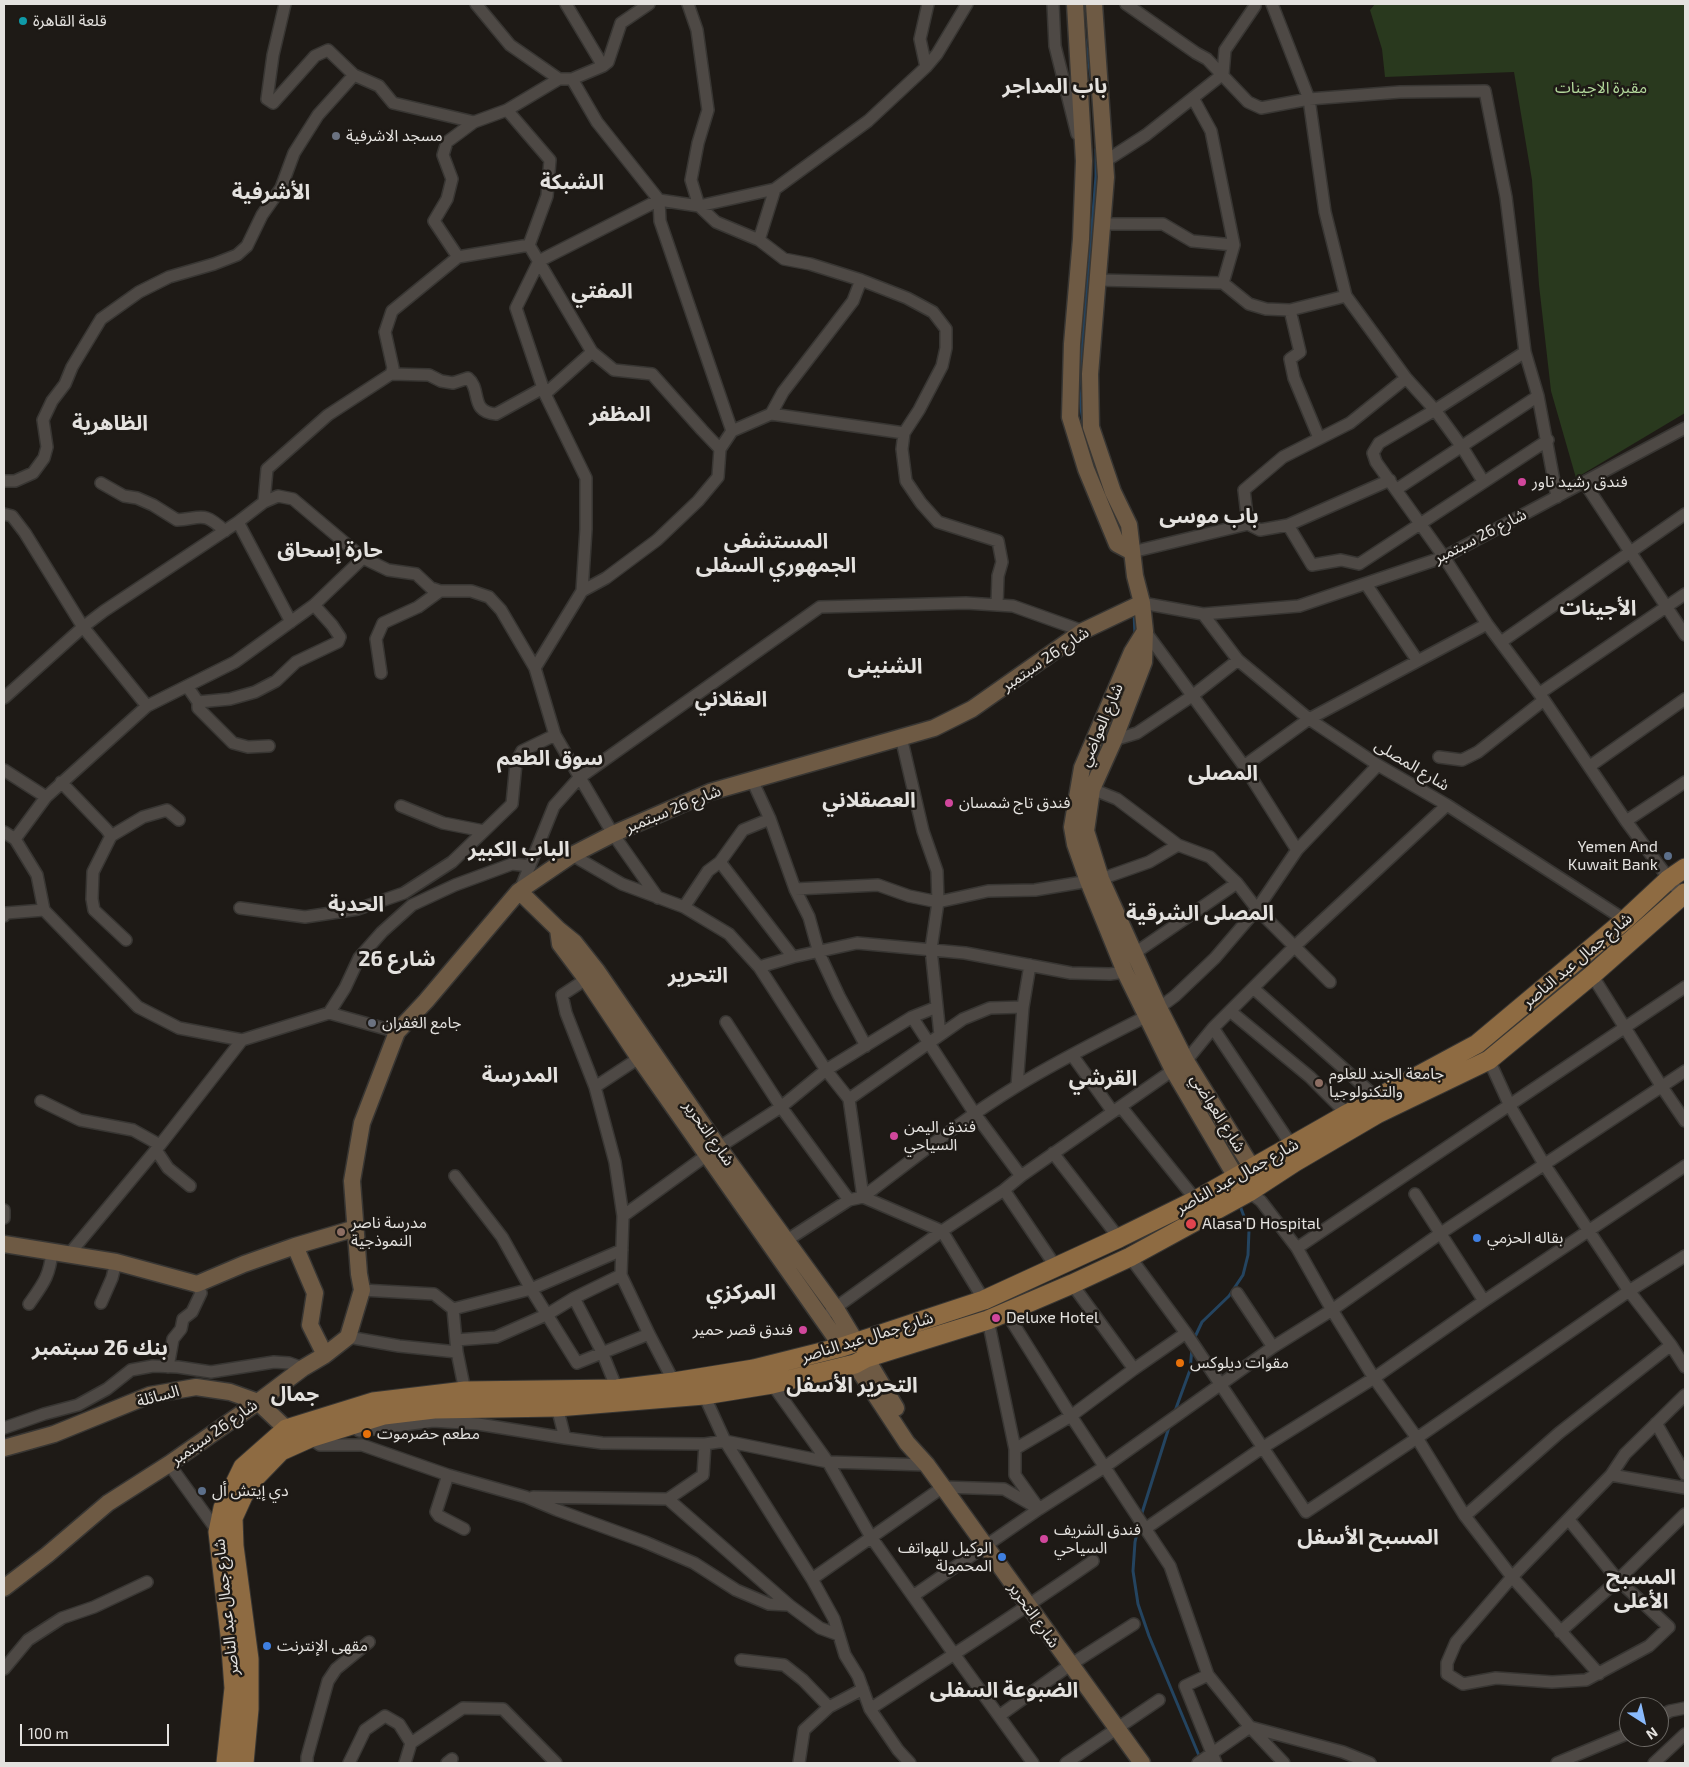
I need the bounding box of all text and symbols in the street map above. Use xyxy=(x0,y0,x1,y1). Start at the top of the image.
place label: قلعة القاهرة xyxy=(33,11,107,31)
marker: قلعة القاهرة xyxy=(17,15,29,27)
district label: باب المداجر xyxy=(1003,73,1107,99)
park label: مقبرة الاجينات xyxy=(1555,78,1647,98)
place label: مسجد الاشرفية xyxy=(346,126,443,146)
marker: مسجد الاشرفية xyxy=(330,130,342,142)
district label: الشبكة xyxy=(540,169,604,195)
district label: الأشرفية xyxy=(232,179,310,205)
district label: المفتي xyxy=(571,278,633,304)
district label: المظفر xyxy=(589,401,651,427)
district label: الظاهرية xyxy=(72,410,148,436)
place label: فندق رشيد تاور xyxy=(1532,472,1628,492)
marker: فندق رشيد تاور xyxy=(1516,476,1528,488)
district label: باب موسى xyxy=(1159,503,1259,529)
street label: شارع 26 سبتمبر xyxy=(1430,504,1530,568)
district label: المستشفى الجمهوري السفلى xyxy=(696,528,856,578)
district label: حارة إسحاق xyxy=(277,537,383,563)
district label: الأجينات xyxy=(1559,595,1637,621)
street label: شارع 26 سبتمبر xyxy=(998,623,1092,695)
district label: الشنينى xyxy=(848,653,922,679)
street label: شارع العواضي xyxy=(1075,680,1127,770)
district label: العقلاني xyxy=(695,686,767,712)
street label: شارع المصلى xyxy=(1371,735,1453,795)
district label: سوق الطعم xyxy=(497,745,603,771)
district label: المصلى xyxy=(1188,760,1258,786)
street label: شارع 26 سبتمبر xyxy=(622,781,724,837)
district label: العصقلاني xyxy=(822,787,916,813)
place label: فندق تاج شمسان xyxy=(959,793,1070,813)
marker: فندق تاج شمسان xyxy=(943,797,955,809)
district label: الباب الكبير xyxy=(468,836,570,862)
place label: Yemen And Kuwait Bank xyxy=(1568,837,1658,875)
marker: Yemen And Kuwait Bank xyxy=(1662,850,1674,862)
district label: الحدبة xyxy=(328,891,384,917)
district label: المصلى الشرقية xyxy=(1126,900,1274,926)
street label: شارع جمال عبد الناصر xyxy=(1518,909,1636,1011)
district label: شارع 26 xyxy=(358,946,436,972)
district label: التحرير xyxy=(668,962,728,988)
place label: جامع الغفران xyxy=(382,1013,461,1033)
marker: جامع الغفران xyxy=(366,1017,378,1029)
district label: المدرسة xyxy=(482,1062,558,1088)
place label: جامعة الجند للعلوم والتكنولوجيا xyxy=(1329,1064,1444,1102)
district label: القرشي xyxy=(1069,1065,1137,1091)
street label: شارع العواضي xyxy=(1186,1070,1250,1156)
marker: جامعة الجند للعلوم والتكنولوجيا xyxy=(1313,1077,1325,1089)
street label: شارع التحرير xyxy=(679,1096,739,1170)
place label: فندق اليمن السياحي xyxy=(904,1117,976,1155)
marker: فندق اليمن السياحي xyxy=(888,1130,900,1142)
street label: شارع جمال عبد الناصر xyxy=(1172,1134,1302,1218)
place label: مدرسة ناصر النموذجية xyxy=(351,1213,427,1251)
place label: Alasa'D Hospital xyxy=(1202,1214,1321,1234)
marker: Alasa'D Hospital xyxy=(1184,1217,1198,1231)
marker: مدرسة ناصر النموذجية xyxy=(335,1226,347,1238)
place label: بقاله الحزمي xyxy=(1487,1228,1563,1248)
marker: بقاله الحزمي xyxy=(1471,1232,1483,1244)
district label: المركزي xyxy=(706,1279,776,1305)
street label: شارع جمال عبد الناصر xyxy=(799,1308,935,1366)
place label: Deluxe Hotel xyxy=(1006,1308,1099,1328)
marker: Deluxe Hotel xyxy=(990,1312,1002,1324)
place label: فندق قصر حمير xyxy=(693,1320,793,1340)
marker: فندق قصر حمير xyxy=(797,1324,809,1336)
district label: بنك 26 سبتمبر xyxy=(32,1335,168,1361)
place label: مقوات ديلوكس xyxy=(1190,1353,1289,1373)
marker: مقوات ديلوكس xyxy=(1174,1357,1186,1369)
district label: التحرير الأسفل xyxy=(786,1372,918,1398)
street label: السائلة xyxy=(135,1381,181,1411)
district label: جمال xyxy=(271,1381,319,1407)
street label: شارع 26 سبتمبر xyxy=(167,1395,261,1469)
place label: مطعم حضرموت xyxy=(377,1424,480,1444)
marker: مطعم حضرموت xyxy=(361,1428,373,1440)
place label: دي إيتش أل xyxy=(212,1481,289,1501)
marker: دي إيتش أل xyxy=(196,1485,208,1497)
place label: فندق الشريف السياحي xyxy=(1054,1520,1141,1558)
district label: المسبح الأسفل xyxy=(1297,1524,1439,1550)
marker: فندق الشريف السياحي xyxy=(1038,1533,1050,1545)
street label: شارع جمال عبد الناصر xyxy=(209,1538,243,1676)
place label: الوكيل للهواتف المحمولة xyxy=(898,1538,992,1576)
marker: الوكيل للهواتف المحمولة xyxy=(996,1551,1008,1563)
district label: المسبح الأعلى xyxy=(1606,1564,1676,1614)
street label: شارع التحرير xyxy=(1004,1578,1064,1652)
place label: مقهى الإنترنت xyxy=(277,1636,368,1656)
marker: مقهى الإنترنت xyxy=(261,1640,273,1652)
district label: الضبوعة السفلى xyxy=(930,1677,1078,1703)
north arrow xyxy=(1619,1697,1669,1747)
scale bar xyxy=(22,1714,171,1746)
text: 100 m xyxy=(28,1724,69,1742)
text: N xyxy=(1643,1724,1661,1744)

